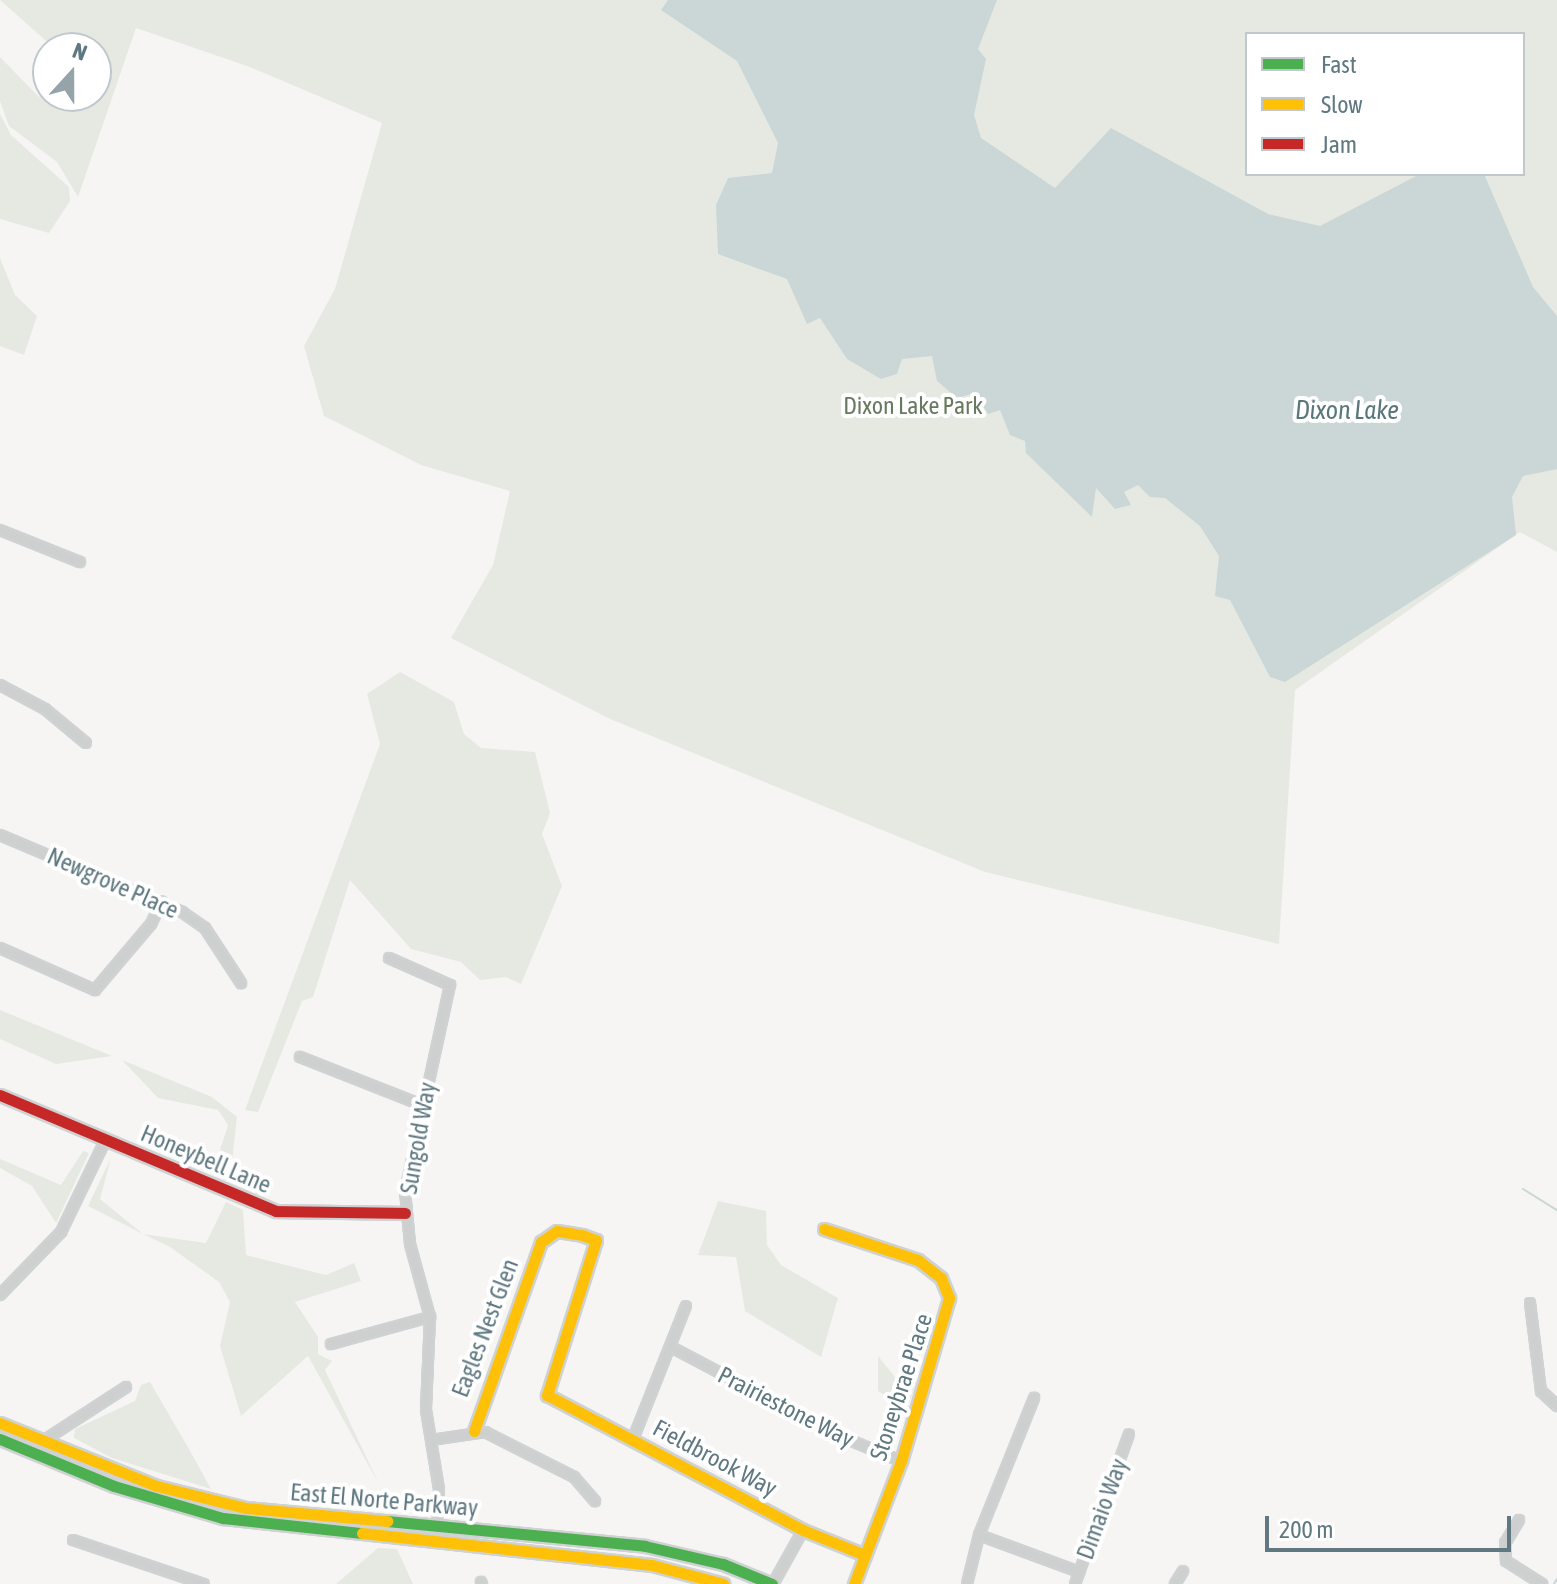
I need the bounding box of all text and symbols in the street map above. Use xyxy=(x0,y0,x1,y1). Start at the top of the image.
north arrow xyxy=(32,32,112,112)
legend xyxy=(1245,32,1525,176)
text: N xyxy=(69,37,91,66)
text: Fast xyxy=(1321,51,1357,78)
text: Slow xyxy=(1321,91,1363,118)
text: Jam xyxy=(1321,131,1357,158)
park label: Dixon Lake Park xyxy=(843,392,983,420)
water label: Dixon Lake xyxy=(1295,395,1399,427)
street label: Newgrove Place xyxy=(43,841,183,925)
street label: Sungold Way xyxy=(394,1080,442,1196)
street label: Honeybell Lane xyxy=(137,1119,275,1199)
street label: Eagles Nest Glen xyxy=(445,1255,525,1401)
street label: Stoneybrae Place xyxy=(864,1310,938,1464)
street label: Prairiestone Way xyxy=(713,1360,859,1454)
street label: Fieldbrook Way xyxy=(648,1413,782,1503)
street label: Dimaio Way xyxy=(1070,1455,1134,1563)
street label: East El Norte Parkway xyxy=(289,1477,479,1523)
scale bar xyxy=(1269,1500,1515,1550)
text: 200 m xyxy=(1279,1516,1333,1543)

